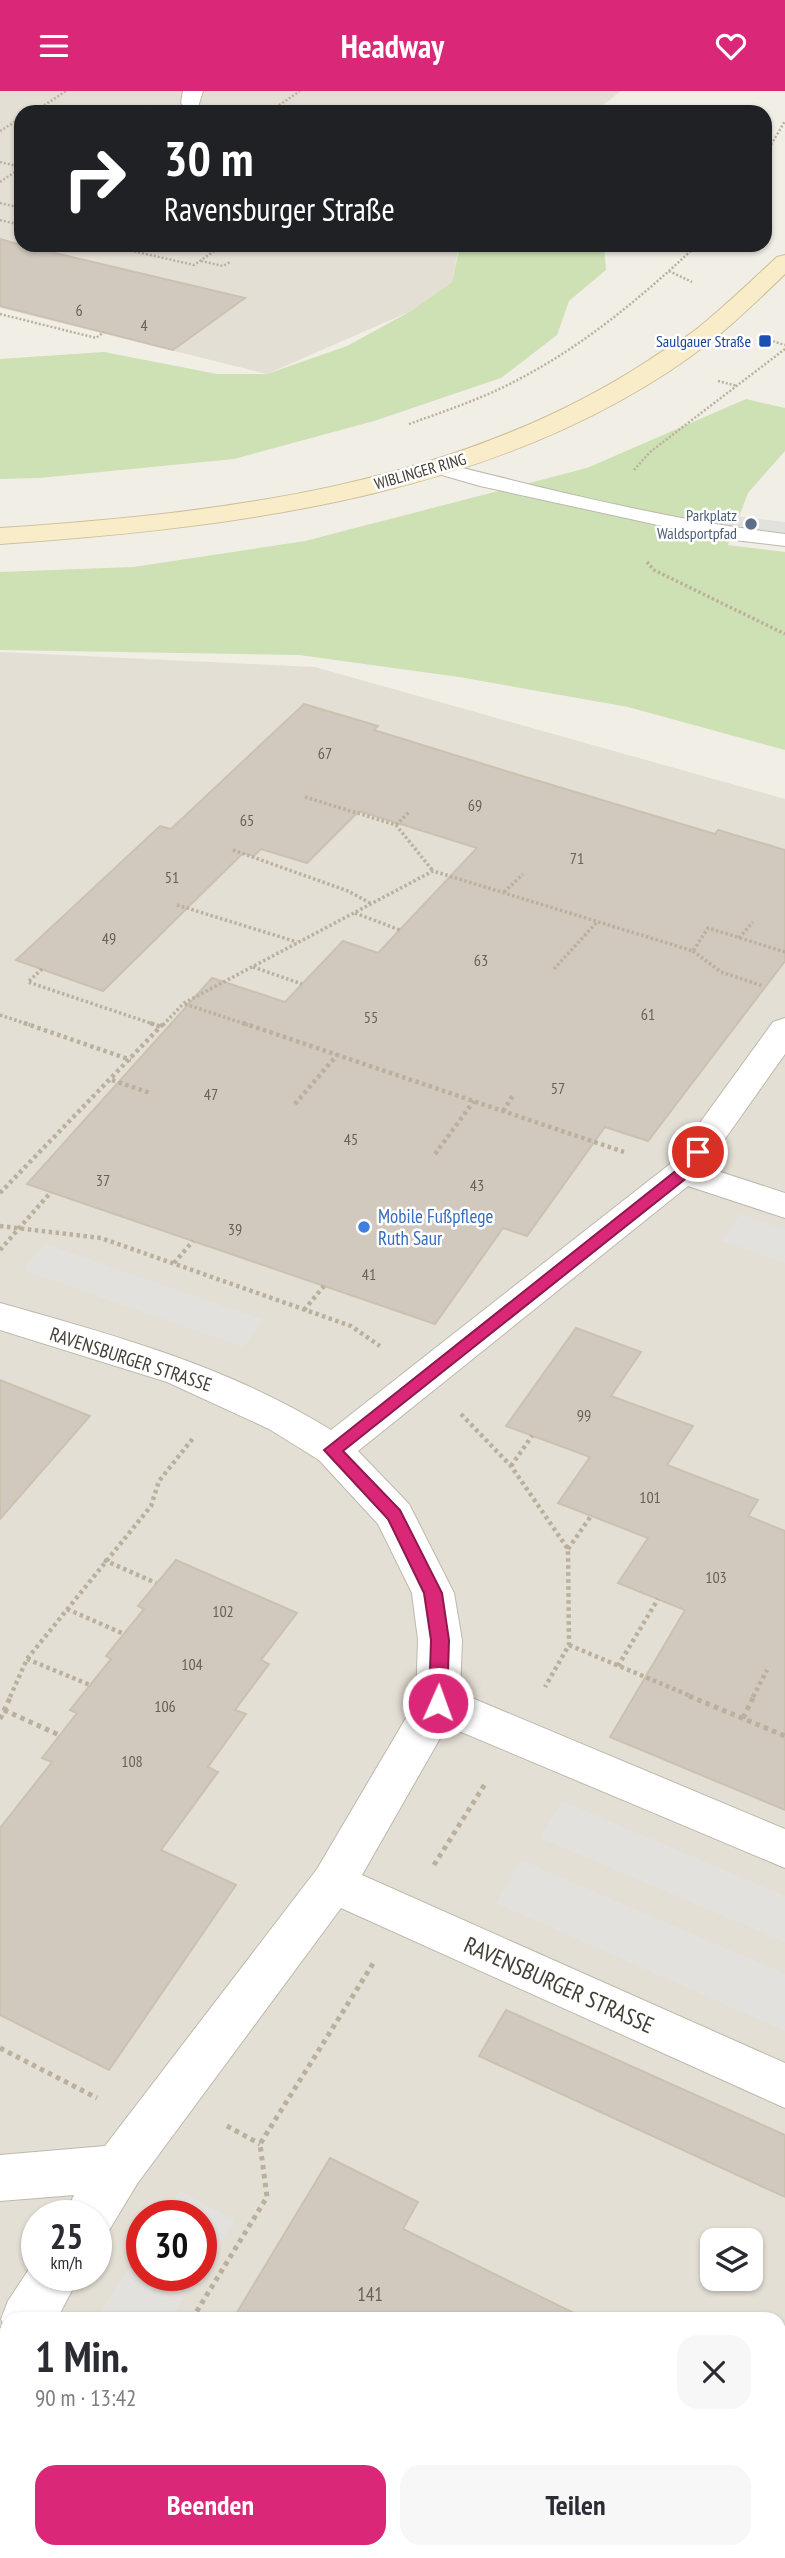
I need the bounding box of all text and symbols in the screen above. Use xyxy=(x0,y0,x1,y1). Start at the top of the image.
text: Headway xyxy=(341,25,444,67)
icon: menu xyxy=(35,27,73,65)
icon: heart xyxy=(712,27,750,65)
text: 30 m xyxy=(164,126,253,190)
icon: right xyxy=(49,133,140,224)
text: Ravensburger Straße xyxy=(164,188,395,230)
house number: 6 xyxy=(75,300,83,320)
house number: 4 xyxy=(140,315,148,335)
place label: Saulgauer Straße xyxy=(656,331,751,351)
marker: Saulgauer Straße xyxy=(757,333,773,349)
street label: WIBLINGER RING xyxy=(372,448,468,494)
place label: Parkplatz Waldsportpfad xyxy=(657,505,737,543)
marker: Parkplatz Waldsportpfad xyxy=(743,516,759,532)
house number: 67 xyxy=(318,743,332,763)
house number: 69 xyxy=(468,795,482,815)
house number: 65 xyxy=(240,810,254,830)
house number: 71 xyxy=(570,848,584,868)
house number: 51 xyxy=(165,867,179,887)
house number: 49 xyxy=(102,928,116,948)
house number: 63 xyxy=(474,950,488,970)
house number: 61 xyxy=(641,1004,655,1024)
house number: 55 xyxy=(364,1007,378,1027)
house number: 57 xyxy=(551,1078,565,1098)
house number: 47 xyxy=(204,1084,218,1104)
pin xyxy=(668,1122,728,1182)
house number: 45 xyxy=(344,1129,358,1149)
icon: arrive xyxy=(679,1133,717,1171)
house number: 37 xyxy=(96,1170,110,1190)
house number: 43 xyxy=(470,1175,484,1195)
place label: Mobile Fußpflege Ruth Saur xyxy=(378,1204,493,1250)
house number: 39 xyxy=(228,1219,242,1239)
marker: Mobile Fußpflege Ruth Saur xyxy=(356,1219,372,1235)
house number: 41 xyxy=(362,1264,376,1284)
street label: RAVENSBURGER STRASSE xyxy=(47,1321,215,1397)
house number: 99 xyxy=(577,1405,591,1425)
house number: 101 xyxy=(639,1487,661,1507)
house number: 103 xyxy=(705,1567,727,1587)
house number: 102 xyxy=(212,1601,234,1621)
house number: 104 xyxy=(181,1654,203,1674)
position arrow xyxy=(401,1666,475,1740)
house number: 106 xyxy=(154,1696,176,1716)
house number: 108 xyxy=(121,1751,143,1771)
street label: RAVENSBURGER STRASSE xyxy=(460,1930,659,2039)
speed limit sign: 30 xyxy=(126,2200,217,2291)
text: 25 xyxy=(50,2213,83,2259)
map controls xyxy=(700,2228,763,2291)
button: layers xyxy=(700,2228,763,2291)
text: km/h xyxy=(51,2251,82,2274)
house number: 141 xyxy=(357,2282,383,2306)
text: 1 Min. xyxy=(35,2329,129,2384)
button: close xyxy=(677,2335,751,2409)
text: 90 m · 13:42 xyxy=(35,2383,136,2412)
button: Beenden xyxy=(35,2465,386,2545)
button: Teilen xyxy=(400,2465,751,2545)

